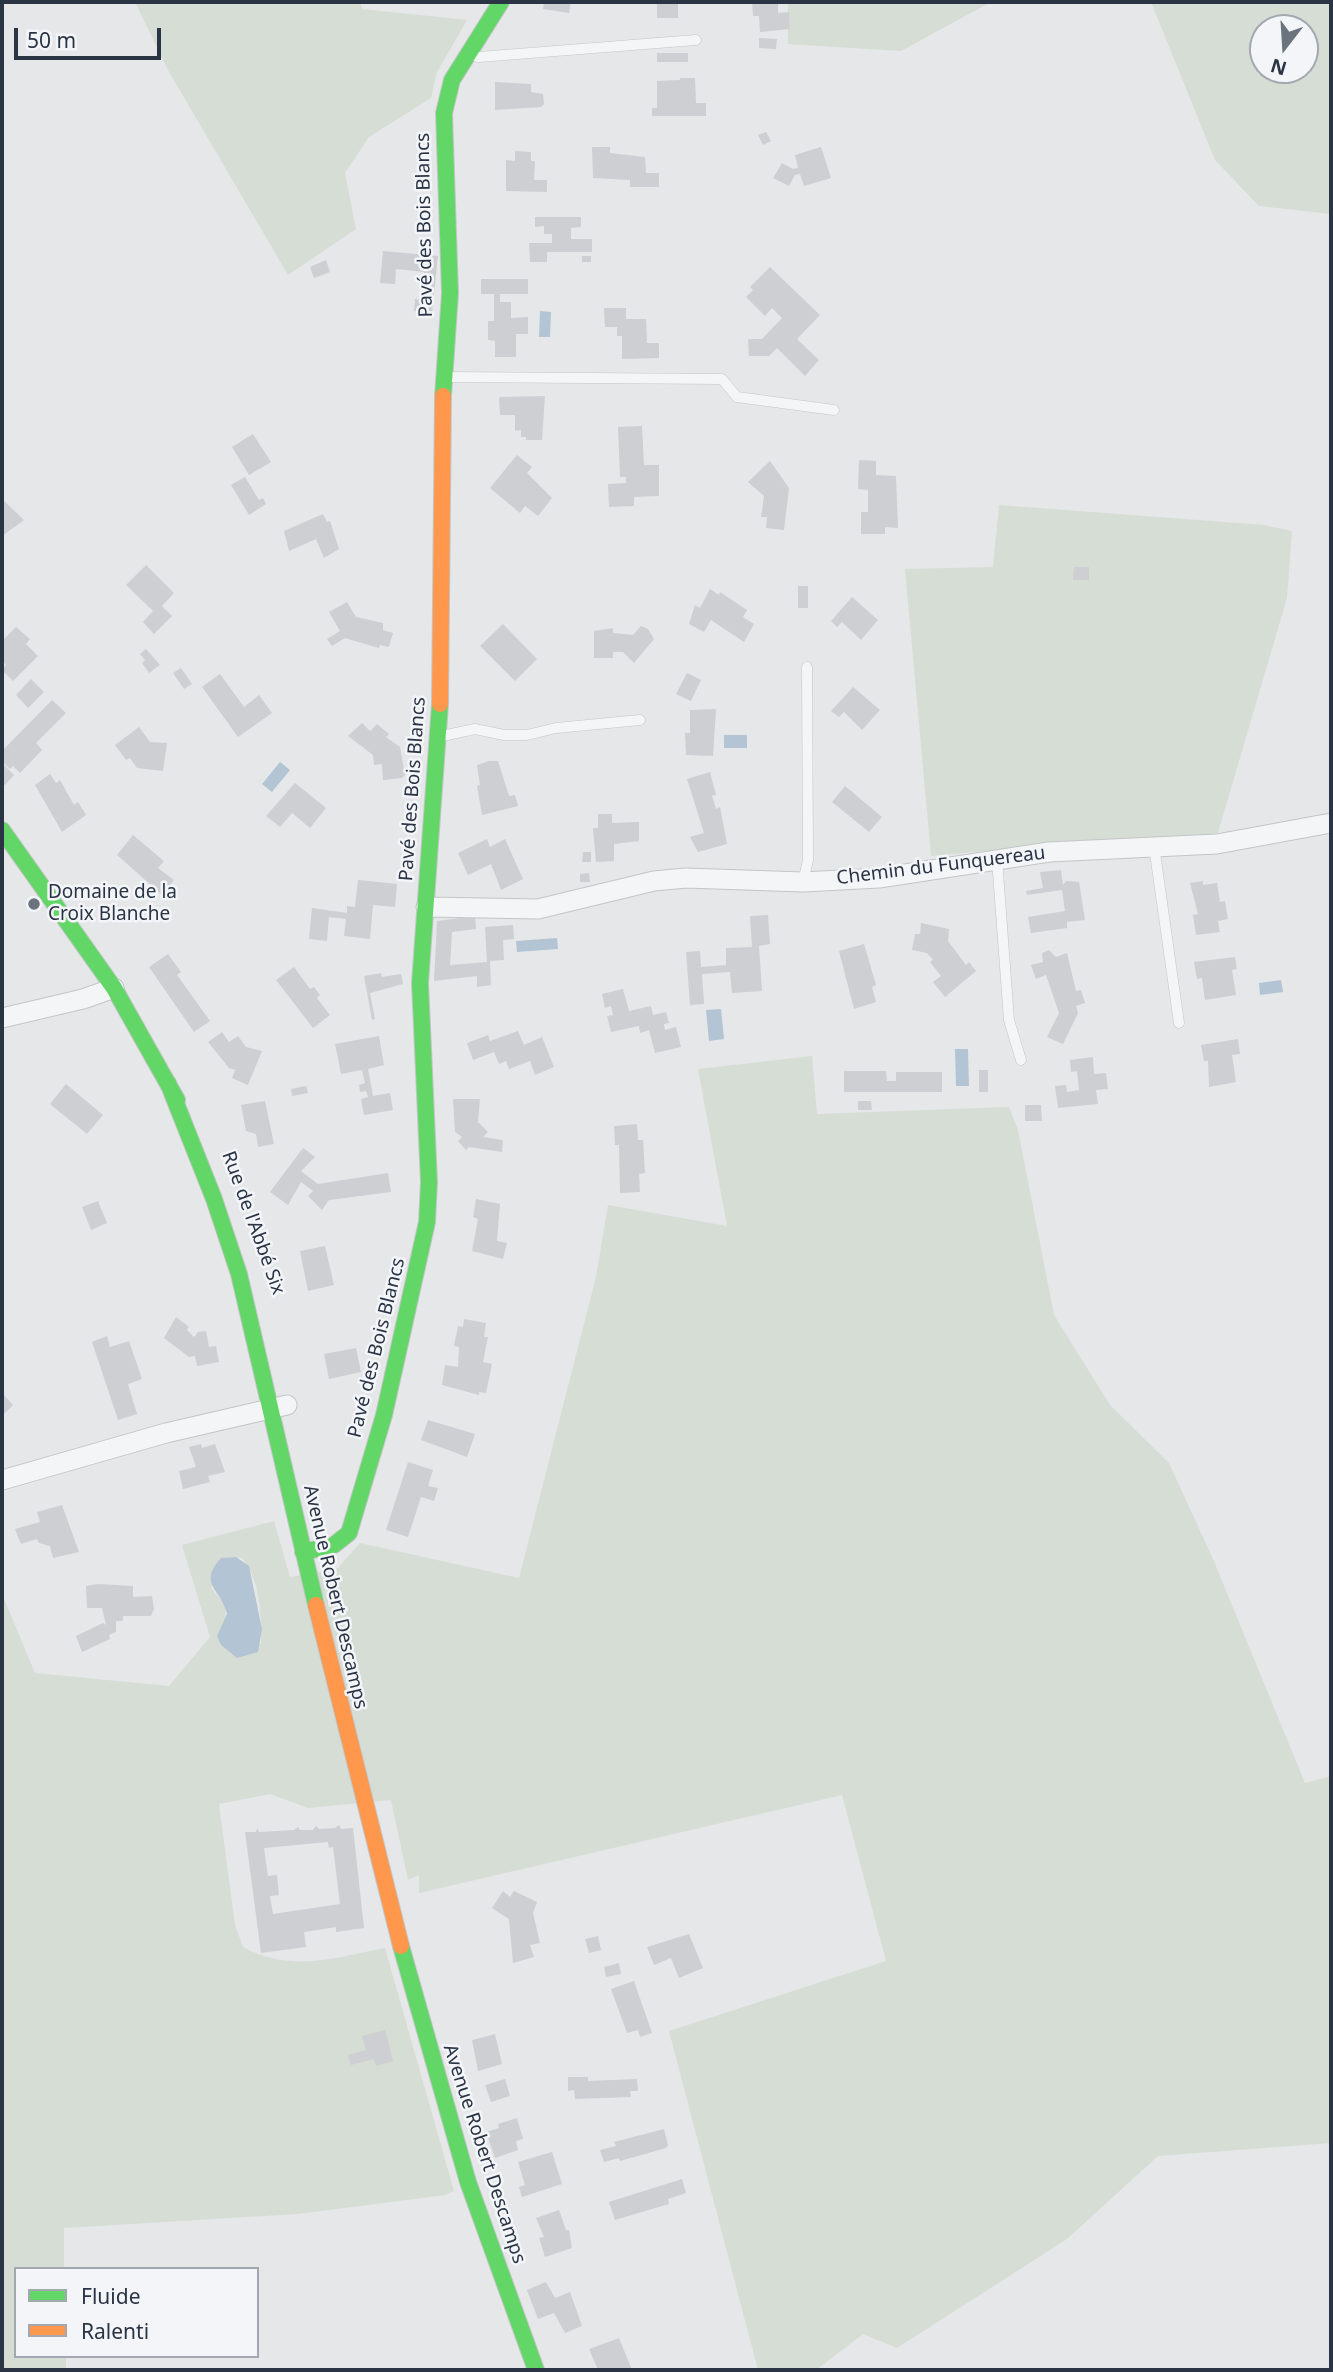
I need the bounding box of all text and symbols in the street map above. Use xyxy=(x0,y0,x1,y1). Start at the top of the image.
scale bar xyxy=(18,14,164,58)
north arrow xyxy=(1249,14,1319,84)
text: 50 m xyxy=(27,26,76,54)
text: N xyxy=(1267,52,1290,82)
street label: Pavé des Bois Blancs xyxy=(412,133,438,317)
street label: Pavé des Bois Blancs xyxy=(395,696,431,882)
street label: Chemin du Funquereau xyxy=(835,842,1047,890)
place label: Domaine de la Croix Blanche xyxy=(48,882,177,926)
marker: Domaine de la Croix Blanche xyxy=(26,896,42,912)
street label: Rue de l'Abbé Six xyxy=(216,1148,290,1298)
street label: Pavé des Bois Blancs xyxy=(344,1256,410,1440)
street label: Avenue Robert Descamps xyxy=(298,1483,372,1711)
street label: Avenue Robert Descamps xyxy=(438,2042,530,2266)
legend xyxy=(14,2267,259,2358)
text: Fluide xyxy=(81,2282,140,2310)
text: Ralenti xyxy=(81,2317,149,2345)

